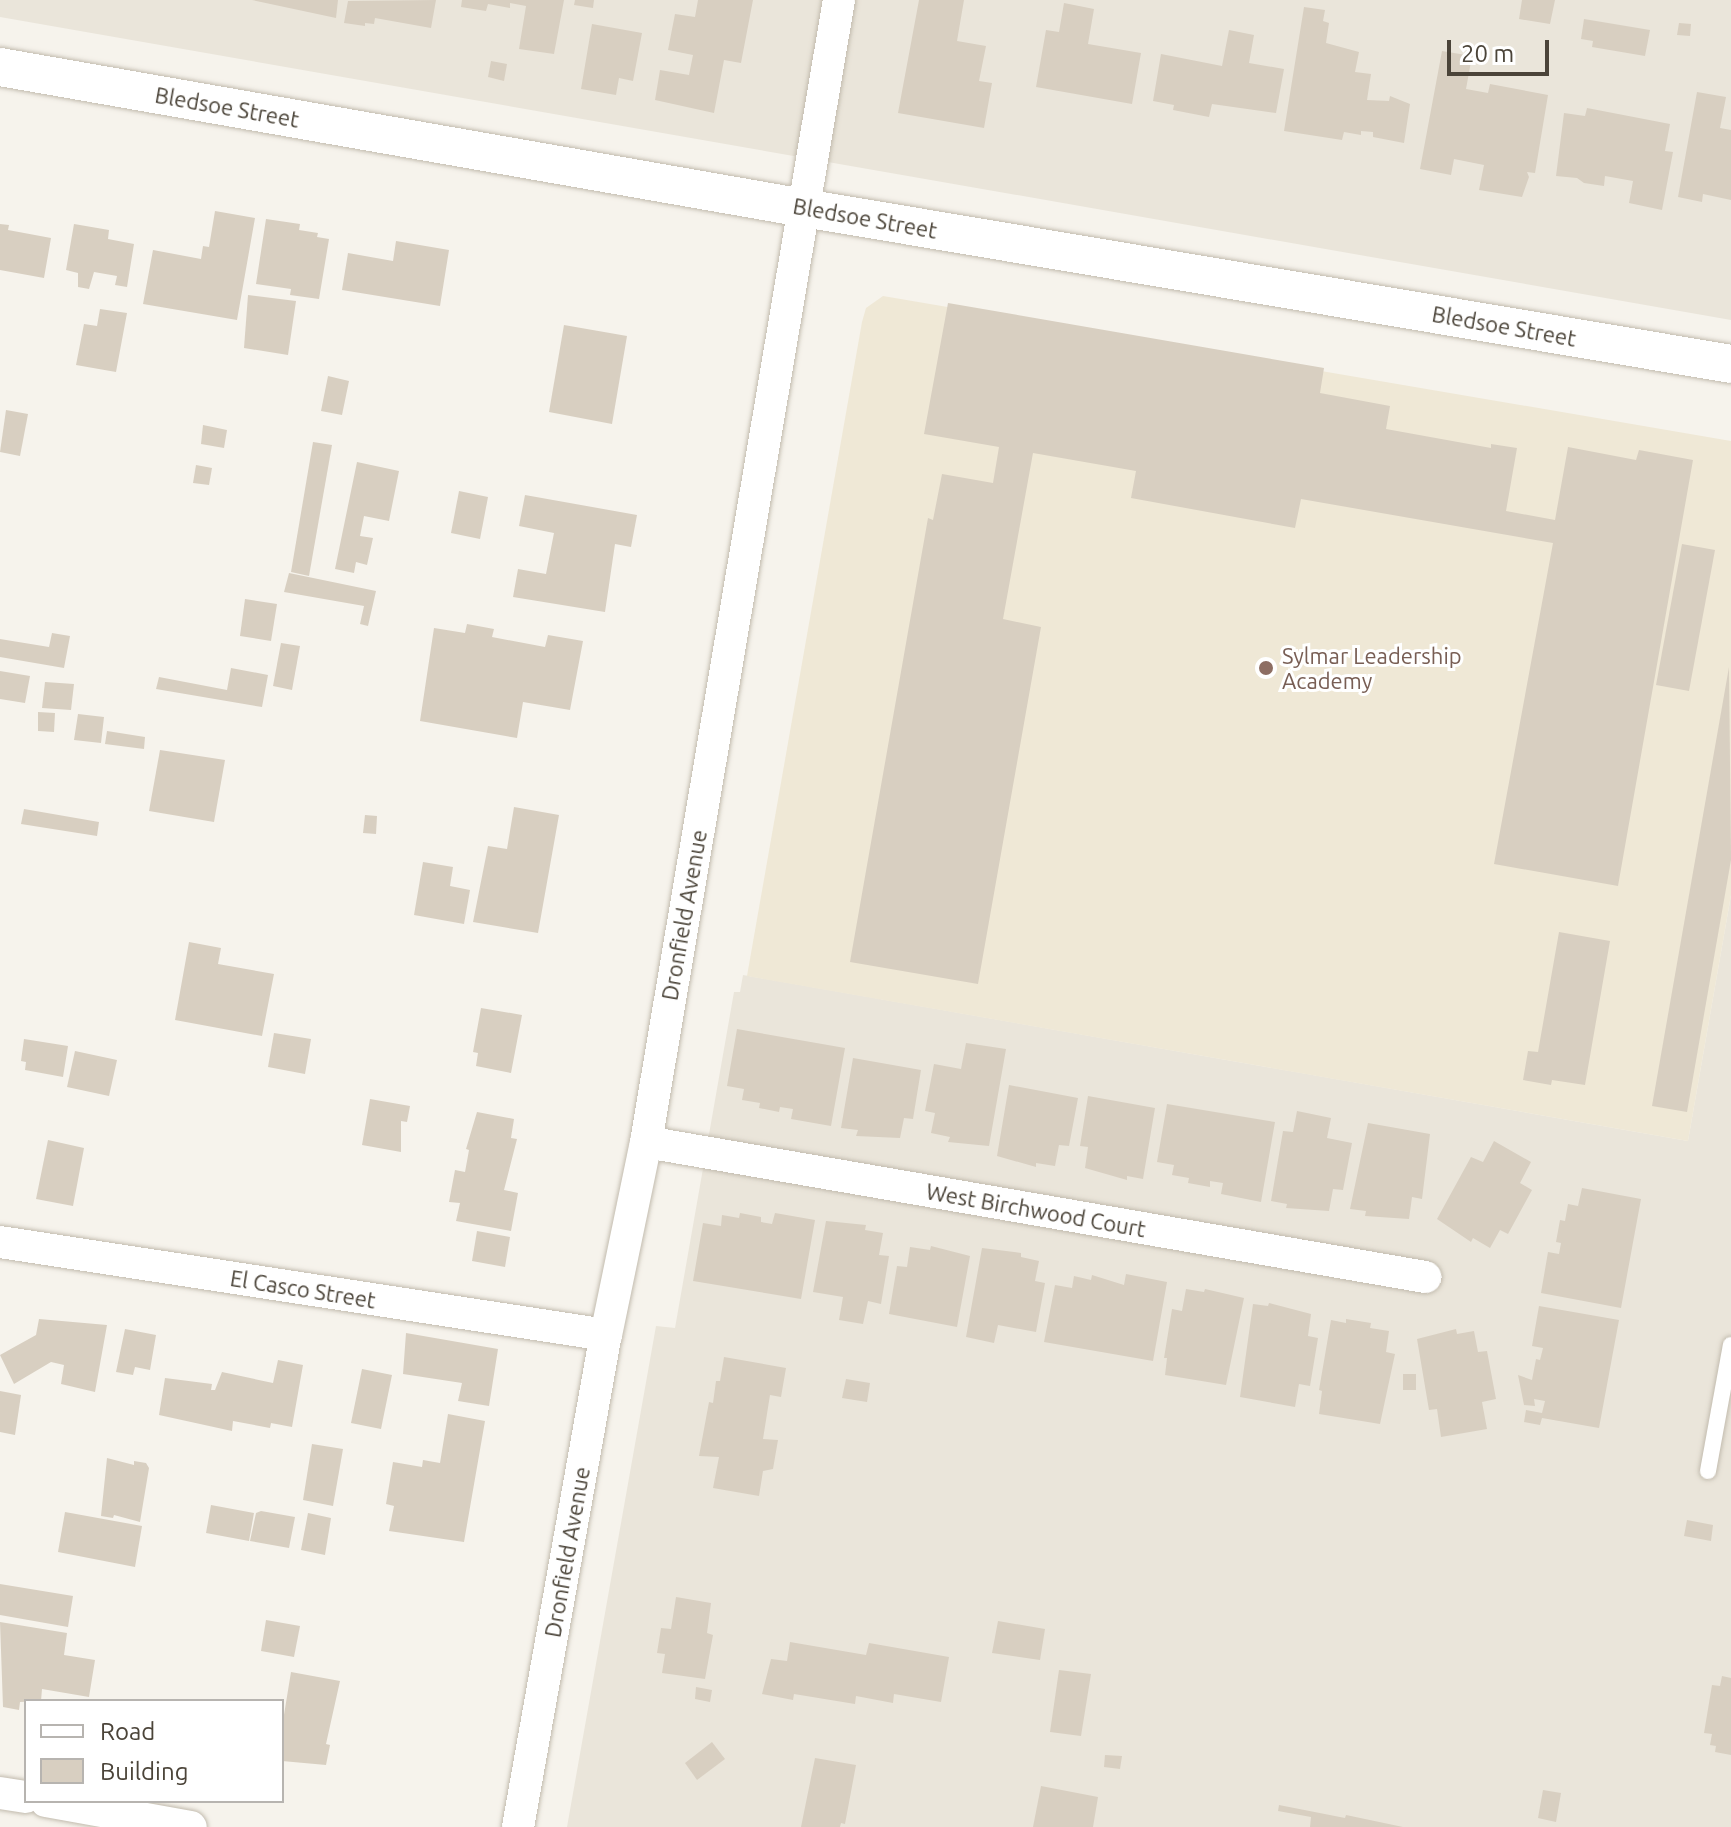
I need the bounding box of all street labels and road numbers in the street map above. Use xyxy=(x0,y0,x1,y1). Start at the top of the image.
street label: Bledsoe Street xyxy=(153,81,301,133)
street label: Bledsoe Street xyxy=(791,192,939,244)
street label: Bledsoe Street xyxy=(1430,300,1578,352)
street label: Dronfield Avenue xyxy=(656,828,712,1002)
street label: West Birchwood Court xyxy=(924,1178,1148,1242)
street label: El Casco Street xyxy=(228,1264,378,1314)
street label: Dronfield Avenue xyxy=(539,1465,595,1639)

